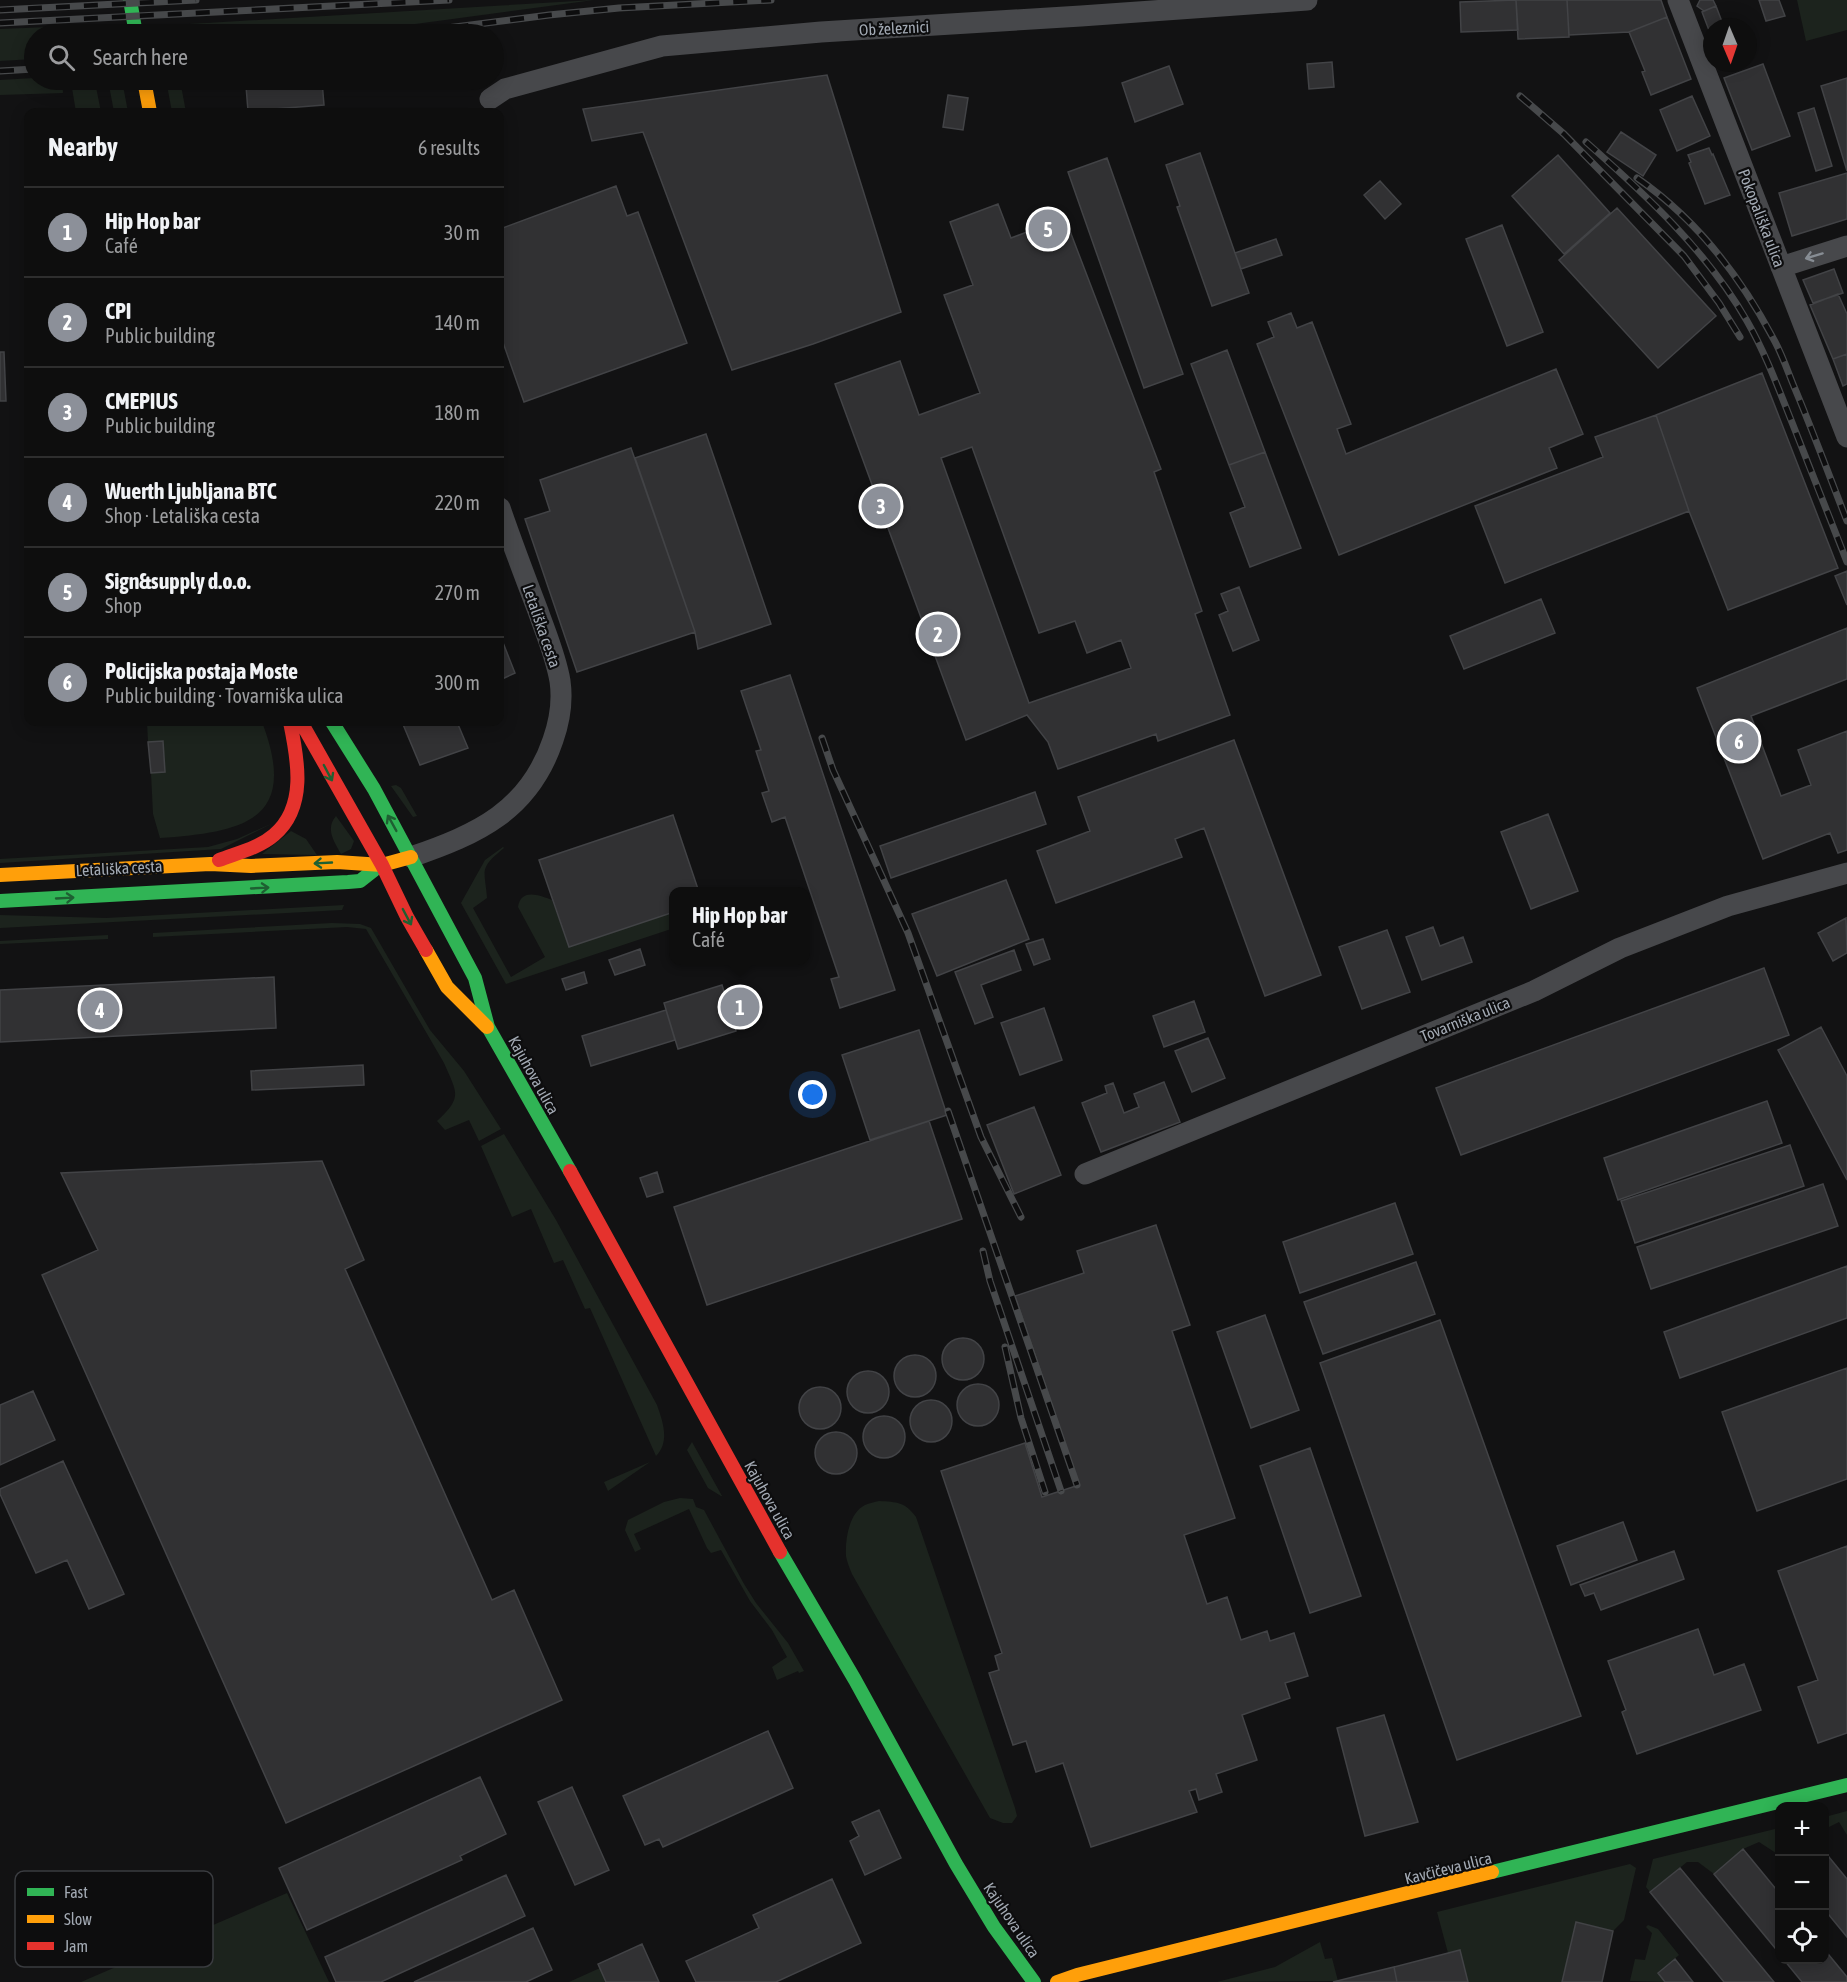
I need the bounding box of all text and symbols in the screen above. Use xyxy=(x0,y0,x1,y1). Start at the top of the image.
street label: Ob železnici xyxy=(859,17,929,39)
north arrow xyxy=(1703,18,1757,72)
search box xyxy=(24,24,504,90)
icon: search xyxy=(45,41,78,74)
text: Search here xyxy=(93,44,188,70)
text: Nearby xyxy=(48,132,118,162)
text: 6 results xyxy=(418,136,480,159)
street label: Pokopališka ulica xyxy=(1734,166,1789,270)
pin: 5 xyxy=(1028,206,1068,252)
text: Hip Hop bar xyxy=(105,208,200,234)
text: 1 xyxy=(63,221,72,244)
text: 30 m xyxy=(444,221,480,244)
text: Café xyxy=(105,234,138,257)
one-way arrow xyxy=(1805,251,1824,262)
text: CPI xyxy=(105,298,131,324)
text: 2 xyxy=(63,311,72,334)
text: 140 m xyxy=(435,311,480,334)
text: Public building xyxy=(105,324,215,347)
text: CMEPIUS xyxy=(105,388,178,414)
text: 3 xyxy=(63,401,72,424)
text: 180 m xyxy=(435,401,480,424)
text: Public building xyxy=(105,414,215,437)
text: Wuerth Ljubljana BTC xyxy=(105,478,277,504)
pin: 3 xyxy=(862,484,900,528)
text: 4 xyxy=(63,491,72,514)
text: 220 m xyxy=(435,491,480,514)
text: Shop · Letališka cesta xyxy=(105,504,260,527)
text: Sign&supply d.o.o. xyxy=(105,568,251,594)
text: 5 xyxy=(63,581,72,604)
text: 270 m xyxy=(435,581,480,604)
street label: Letališka cesta xyxy=(519,582,565,670)
text: Shop xyxy=(105,594,142,617)
pin: 2 xyxy=(918,612,958,656)
text: Policijska postaja Moste xyxy=(105,658,298,684)
text: 6 xyxy=(63,671,72,694)
text: 300 m xyxy=(435,671,480,694)
text: Public building · Tovarniška ulica xyxy=(105,684,343,707)
pin: 6 xyxy=(1720,718,1758,764)
one-way arrow xyxy=(323,764,335,782)
one-way arrow xyxy=(386,814,397,832)
street label: Letališka cesta xyxy=(75,857,163,879)
one-way arrow xyxy=(314,857,334,868)
one-way arrow xyxy=(250,882,270,893)
popup xyxy=(669,887,810,965)
one-way arrow xyxy=(55,892,75,903)
text: Hip Hop bar xyxy=(692,902,787,928)
one-way arrow xyxy=(401,908,413,925)
text: Café xyxy=(692,928,725,951)
pin: 1 xyxy=(720,984,760,1030)
pin: 4 xyxy=(80,988,120,1032)
street label: Tovarniška ulica xyxy=(1418,993,1512,1045)
street label: Kajuhova ulica xyxy=(504,1033,563,1118)
your location xyxy=(798,1080,827,1109)
street label: Kajuhova ulica xyxy=(740,1458,799,1543)
map controls xyxy=(1775,1802,1829,1964)
button: + xyxy=(1775,1802,1829,1856)
street label: Kavčičeva ulica xyxy=(1403,1848,1493,1888)
button: − xyxy=(1775,1856,1829,1910)
legend xyxy=(15,1871,213,1967)
street label: Kajuhova ulica xyxy=(980,1879,1044,1961)
text: Fast xyxy=(64,1883,88,1901)
text: Slow xyxy=(64,1910,92,1928)
button: locate xyxy=(1775,1910,1829,1964)
text: Jam xyxy=(64,1937,88,1955)

